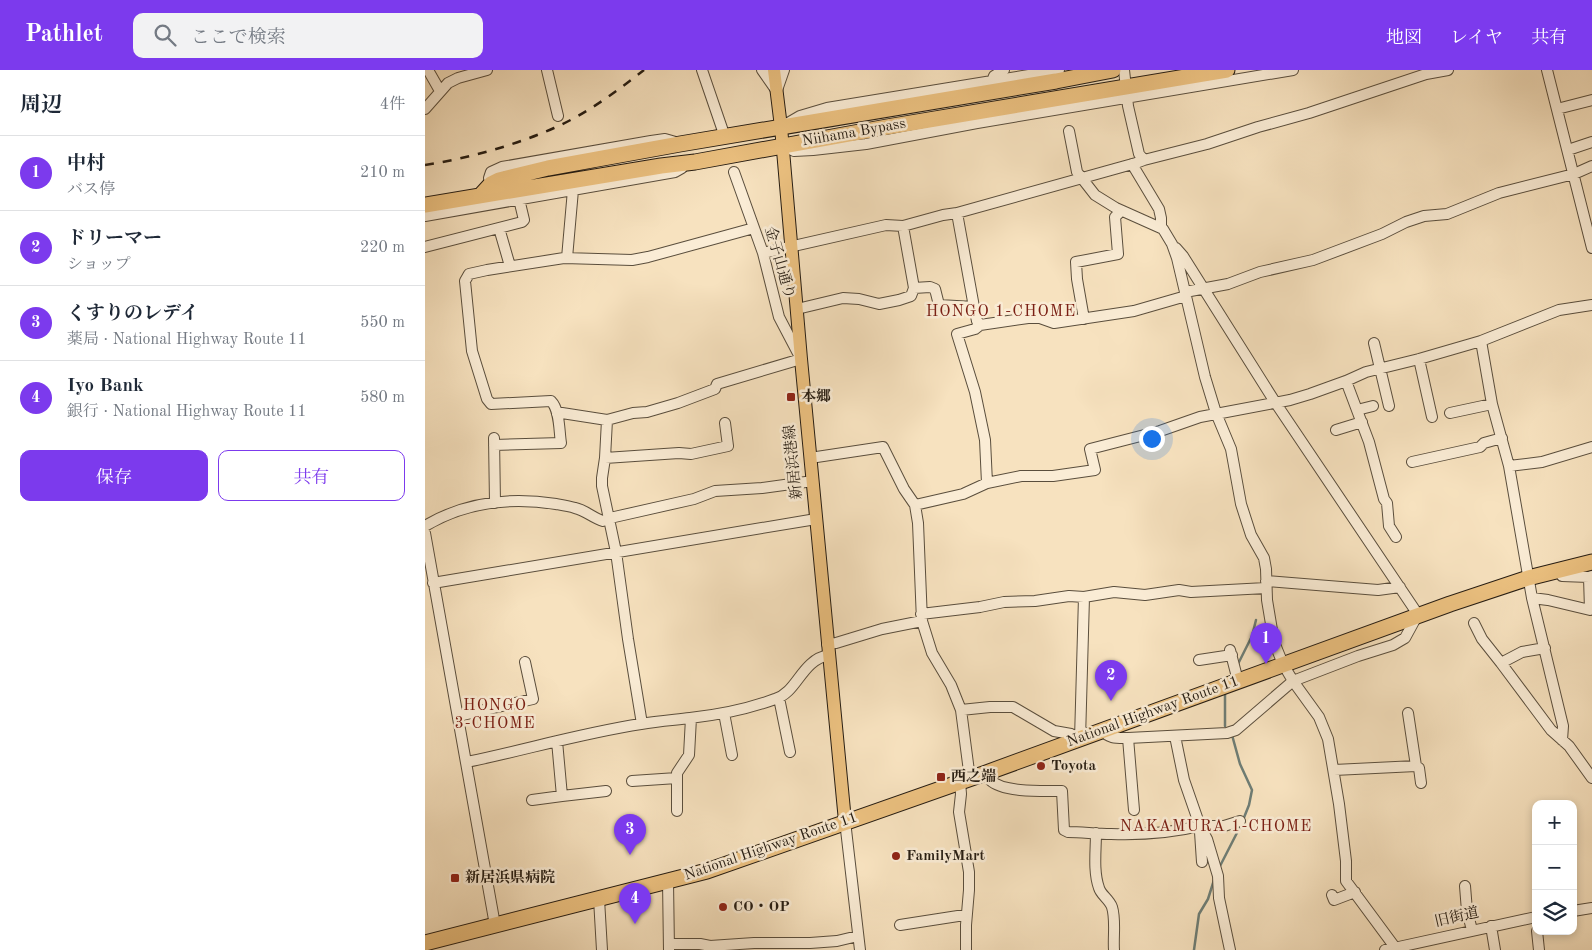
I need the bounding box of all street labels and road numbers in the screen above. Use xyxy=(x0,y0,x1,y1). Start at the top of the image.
street label: Niihama Bypass xyxy=(801,116,907,150)
street label: 金子山通り xyxy=(761,224,798,301)
street label: 新居浜港線 xyxy=(781,424,805,500)
street label: National Highway Route 11 xyxy=(1065,674,1241,750)
street label: National Highway Route 11 xyxy=(683,810,859,884)
street label: 旧街道 xyxy=(1433,904,1481,930)

